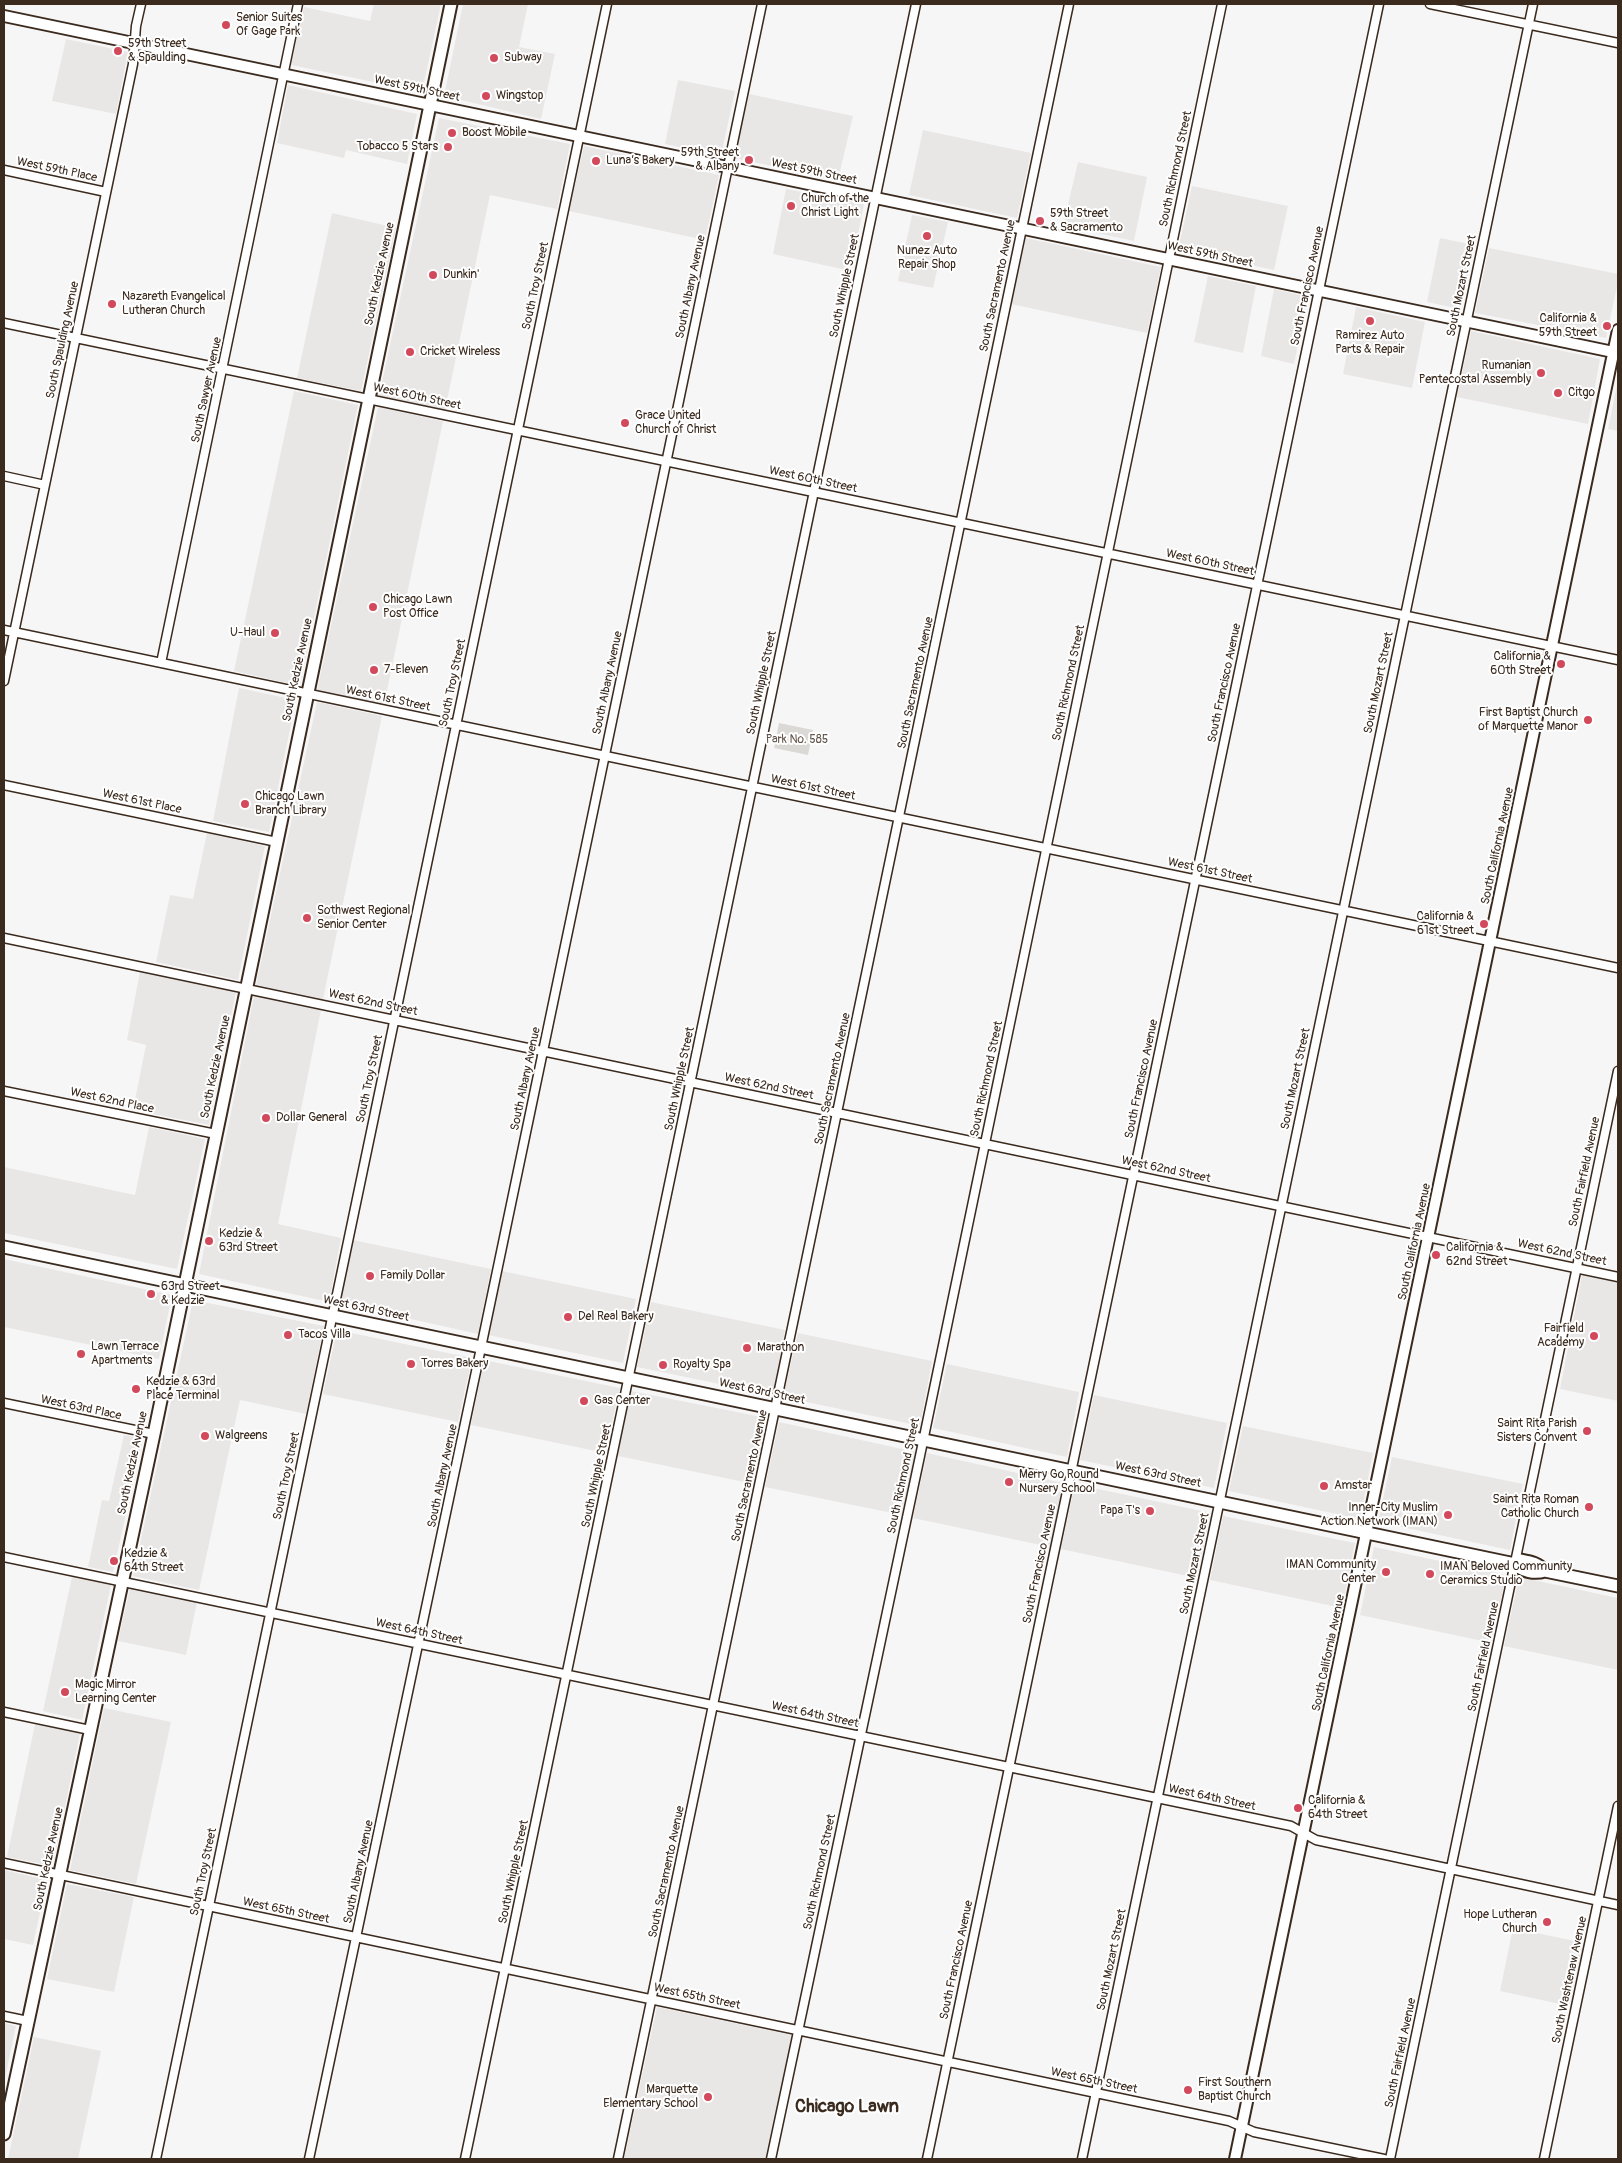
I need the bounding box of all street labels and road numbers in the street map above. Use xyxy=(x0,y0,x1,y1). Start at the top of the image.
street label: West 59th Street xyxy=(373,73,461,105)
street label: South Richmond Street xyxy=(1157,110,1195,228)
street label: West 59th Place xyxy=(16,154,98,186)
street label: West 59th Street xyxy=(770,156,858,188)
street label: South Sacramento Avenue xyxy=(977,219,1019,353)
street label: South Kedzie Avenue xyxy=(362,221,398,327)
street label: South Francisco Avenue xyxy=(1288,225,1328,347)
street label: South Whipple Street xyxy=(827,233,863,339)
street label: South Albany Avenue xyxy=(673,234,709,340)
street label: South Mozart Street xyxy=(1444,234,1480,338)
street label: West 59th Street xyxy=(1166,239,1254,271)
street label: South Troy Street xyxy=(520,241,552,331)
street label: South Spaulding Avenue xyxy=(44,280,82,400)
street label: South Sawyer Avenue xyxy=(189,336,225,444)
street label: West 60th Street xyxy=(372,381,462,413)
street label: West 60th Street xyxy=(768,464,858,496)
street label: West 60th Street xyxy=(1165,547,1255,579)
street label: South Sacramento Avenue xyxy=(895,616,937,750)
street label: South Kedzie Avenue xyxy=(280,617,316,723)
street label: South Francisco Avenue xyxy=(1205,622,1245,744)
street label: South Richmond Street xyxy=(1050,624,1088,742)
street label: South Albany Avenue xyxy=(590,630,626,736)
street label: South Whipple Street xyxy=(744,630,780,736)
street label: South Mozart Street xyxy=(1361,631,1397,735)
street label: South Troy Street xyxy=(437,638,469,728)
street label: West 61st Street xyxy=(344,683,432,715)
street label: West 61st Street xyxy=(769,772,857,804)
street label: South California Avenue xyxy=(1479,786,1517,906)
street label: West 61st Place xyxy=(101,787,183,817)
street label: West 61st Street xyxy=(1166,855,1254,887)
street label: West 62nd Street xyxy=(327,987,419,1019)
street label: South Sacramento Avenue xyxy=(812,1012,854,1146)
street label: South Kedzie Avenue xyxy=(198,1014,234,1120)
street label: South Francisco Avenue xyxy=(1122,1018,1162,1140)
street label: South Richmond Street xyxy=(968,1020,1006,1138)
street label: South Albany Avenue xyxy=(508,1026,544,1132)
street label: South Whipple Street xyxy=(662,1026,698,1132)
street label: South Mozart Street xyxy=(1278,1027,1314,1131)
street label: South Troy Street xyxy=(354,1034,386,1124)
street label: West 62nd Street xyxy=(723,1071,815,1103)
street label: West 62nd Place xyxy=(69,1085,155,1117)
street label: South Fairfield Avenue xyxy=(1566,1116,1604,1228)
street label: West 62nd Street xyxy=(1120,1154,1212,1186)
street label: South California Avenue xyxy=(1396,1182,1434,1302)
street label: West 62nd Street xyxy=(1516,1237,1608,1269)
street label: West 63rd Street xyxy=(322,1293,410,1325)
street label: West 63rd Street xyxy=(718,1376,806,1408)
street label: West 63rd Place xyxy=(39,1392,123,1424)
street label: South Sacramento Avenue xyxy=(729,1409,771,1543)
street label: South Kedzie Avenue xyxy=(115,1410,151,1516)
street label: South Richmond Street xyxy=(885,1417,923,1535)
street label: South Albany Avenue xyxy=(425,1423,461,1529)
street label: South Whipple Street xyxy=(579,1423,615,1529)
street label: South Troy Street xyxy=(271,1431,303,1521)
street label: West 63rd Street xyxy=(1114,1459,1202,1491)
street label: South Francisco Avenue xyxy=(1020,1503,1060,1625)
street label: South Mozart Street xyxy=(1177,1512,1213,1616)
street label: South California Avenue xyxy=(1310,1593,1348,1713)
street label: South Fairfield Avenue xyxy=(1465,1601,1503,1713)
street label: West 64th Street xyxy=(374,1616,464,1648)
street label: West 64th Street xyxy=(770,1699,860,1731)
street label: West 64th Street xyxy=(1167,1782,1257,1814)
street label: South Sacramento Avenue xyxy=(646,1805,688,1939)
street label: South Kedzie Avenue xyxy=(31,1806,67,1912)
street label: South Richmond Street xyxy=(801,1813,839,1931)
street label: South Albany Avenue xyxy=(341,1819,377,1925)
street label: South Whipple Street xyxy=(496,1819,532,1925)
street label: South Troy Street xyxy=(188,1827,220,1917)
street label: West 65th Street xyxy=(241,1895,331,1927)
street label: South Francisco Avenue xyxy=(937,1899,977,2021)
street label: South Mozart Street xyxy=(1094,1908,1130,2012)
street label: South Washtenaw Avenue xyxy=(1549,1915,1591,2045)
street label: West 65th Street xyxy=(652,1981,742,2013)
street label: South Fairfield Avenue xyxy=(1382,1997,1420,2109)
street label: West 65th Street xyxy=(1049,2065,1139,2097)

